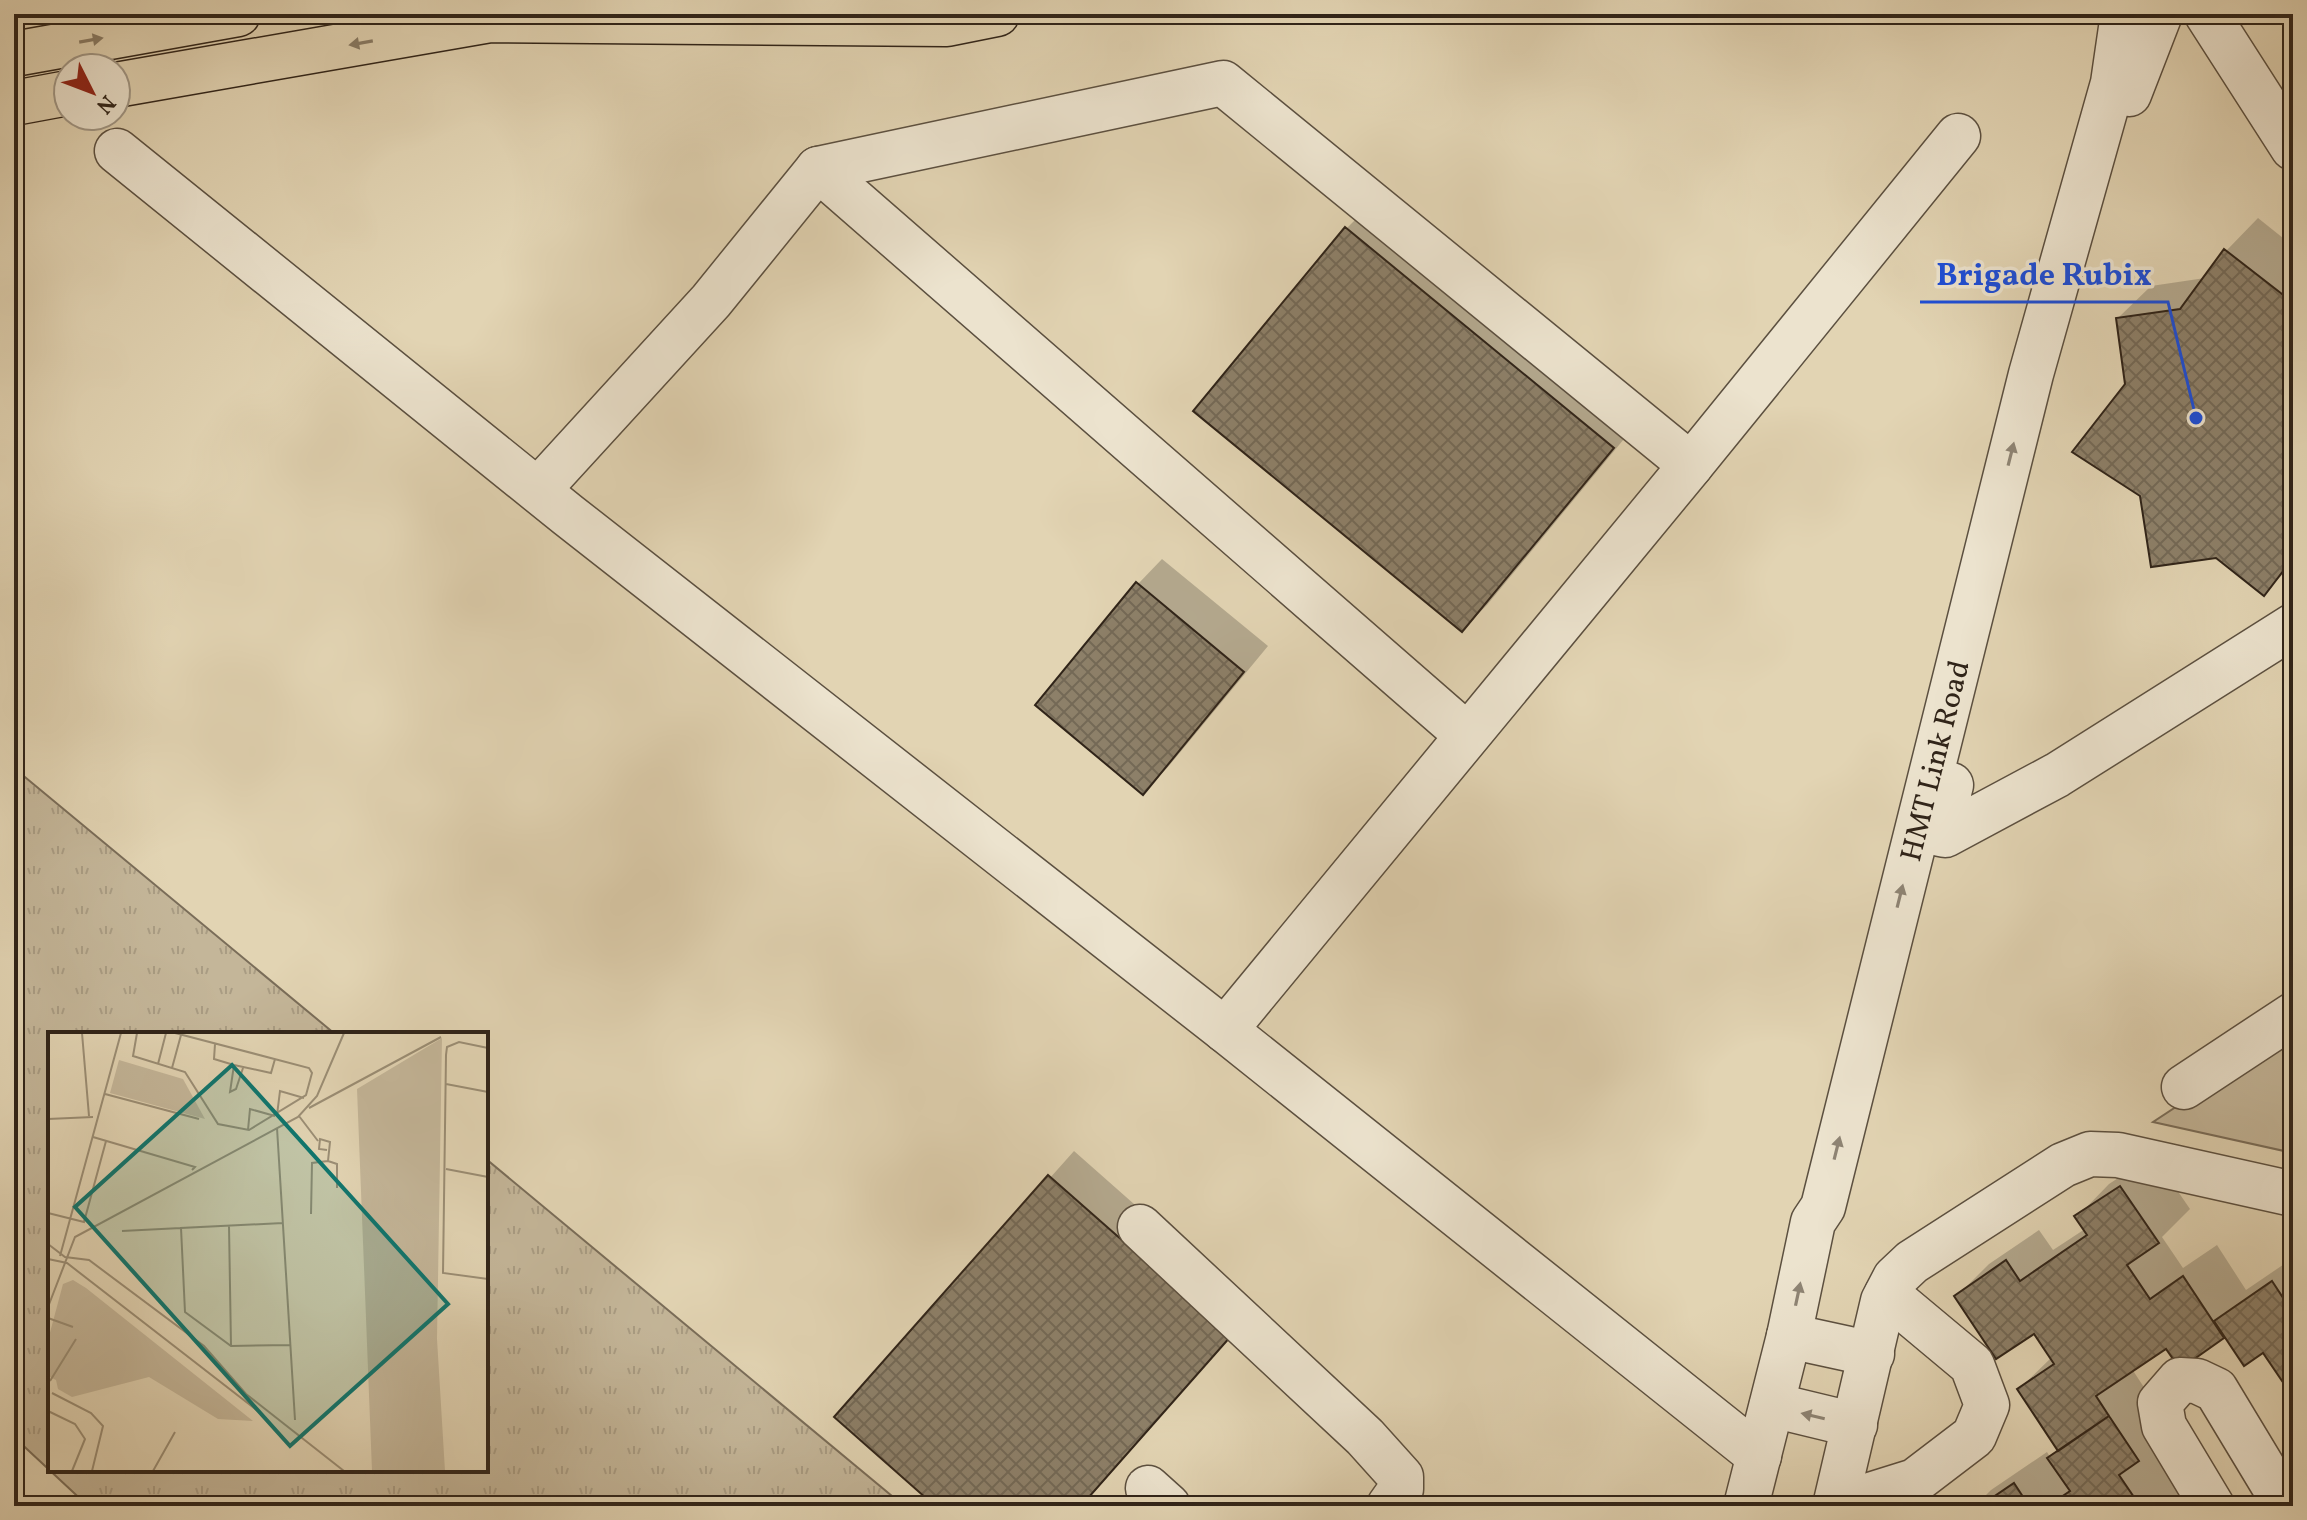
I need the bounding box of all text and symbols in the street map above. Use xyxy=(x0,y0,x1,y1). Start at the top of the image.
one-way arrow xyxy=(78,34,103,46)
one-way arrow xyxy=(349,37,374,49)
north arrow xyxy=(52,52,132,132)
text: N xyxy=(88,87,122,120)
callout: Brigade Rubix xyxy=(1920,246,2168,302)
text: Brigade Rubix xyxy=(1936,255,2152,299)
one-way arrow xyxy=(2006,441,2018,466)
street label: HMT Link Road xyxy=(1891,656,1982,866)
one-way arrow xyxy=(1895,883,1907,908)
inset map xyxy=(48,1032,488,1472)
one-way arrow xyxy=(1832,1136,1844,1161)
one-way arrow xyxy=(1792,1282,1805,1307)
one-way arrow xyxy=(1801,1409,1826,1422)

